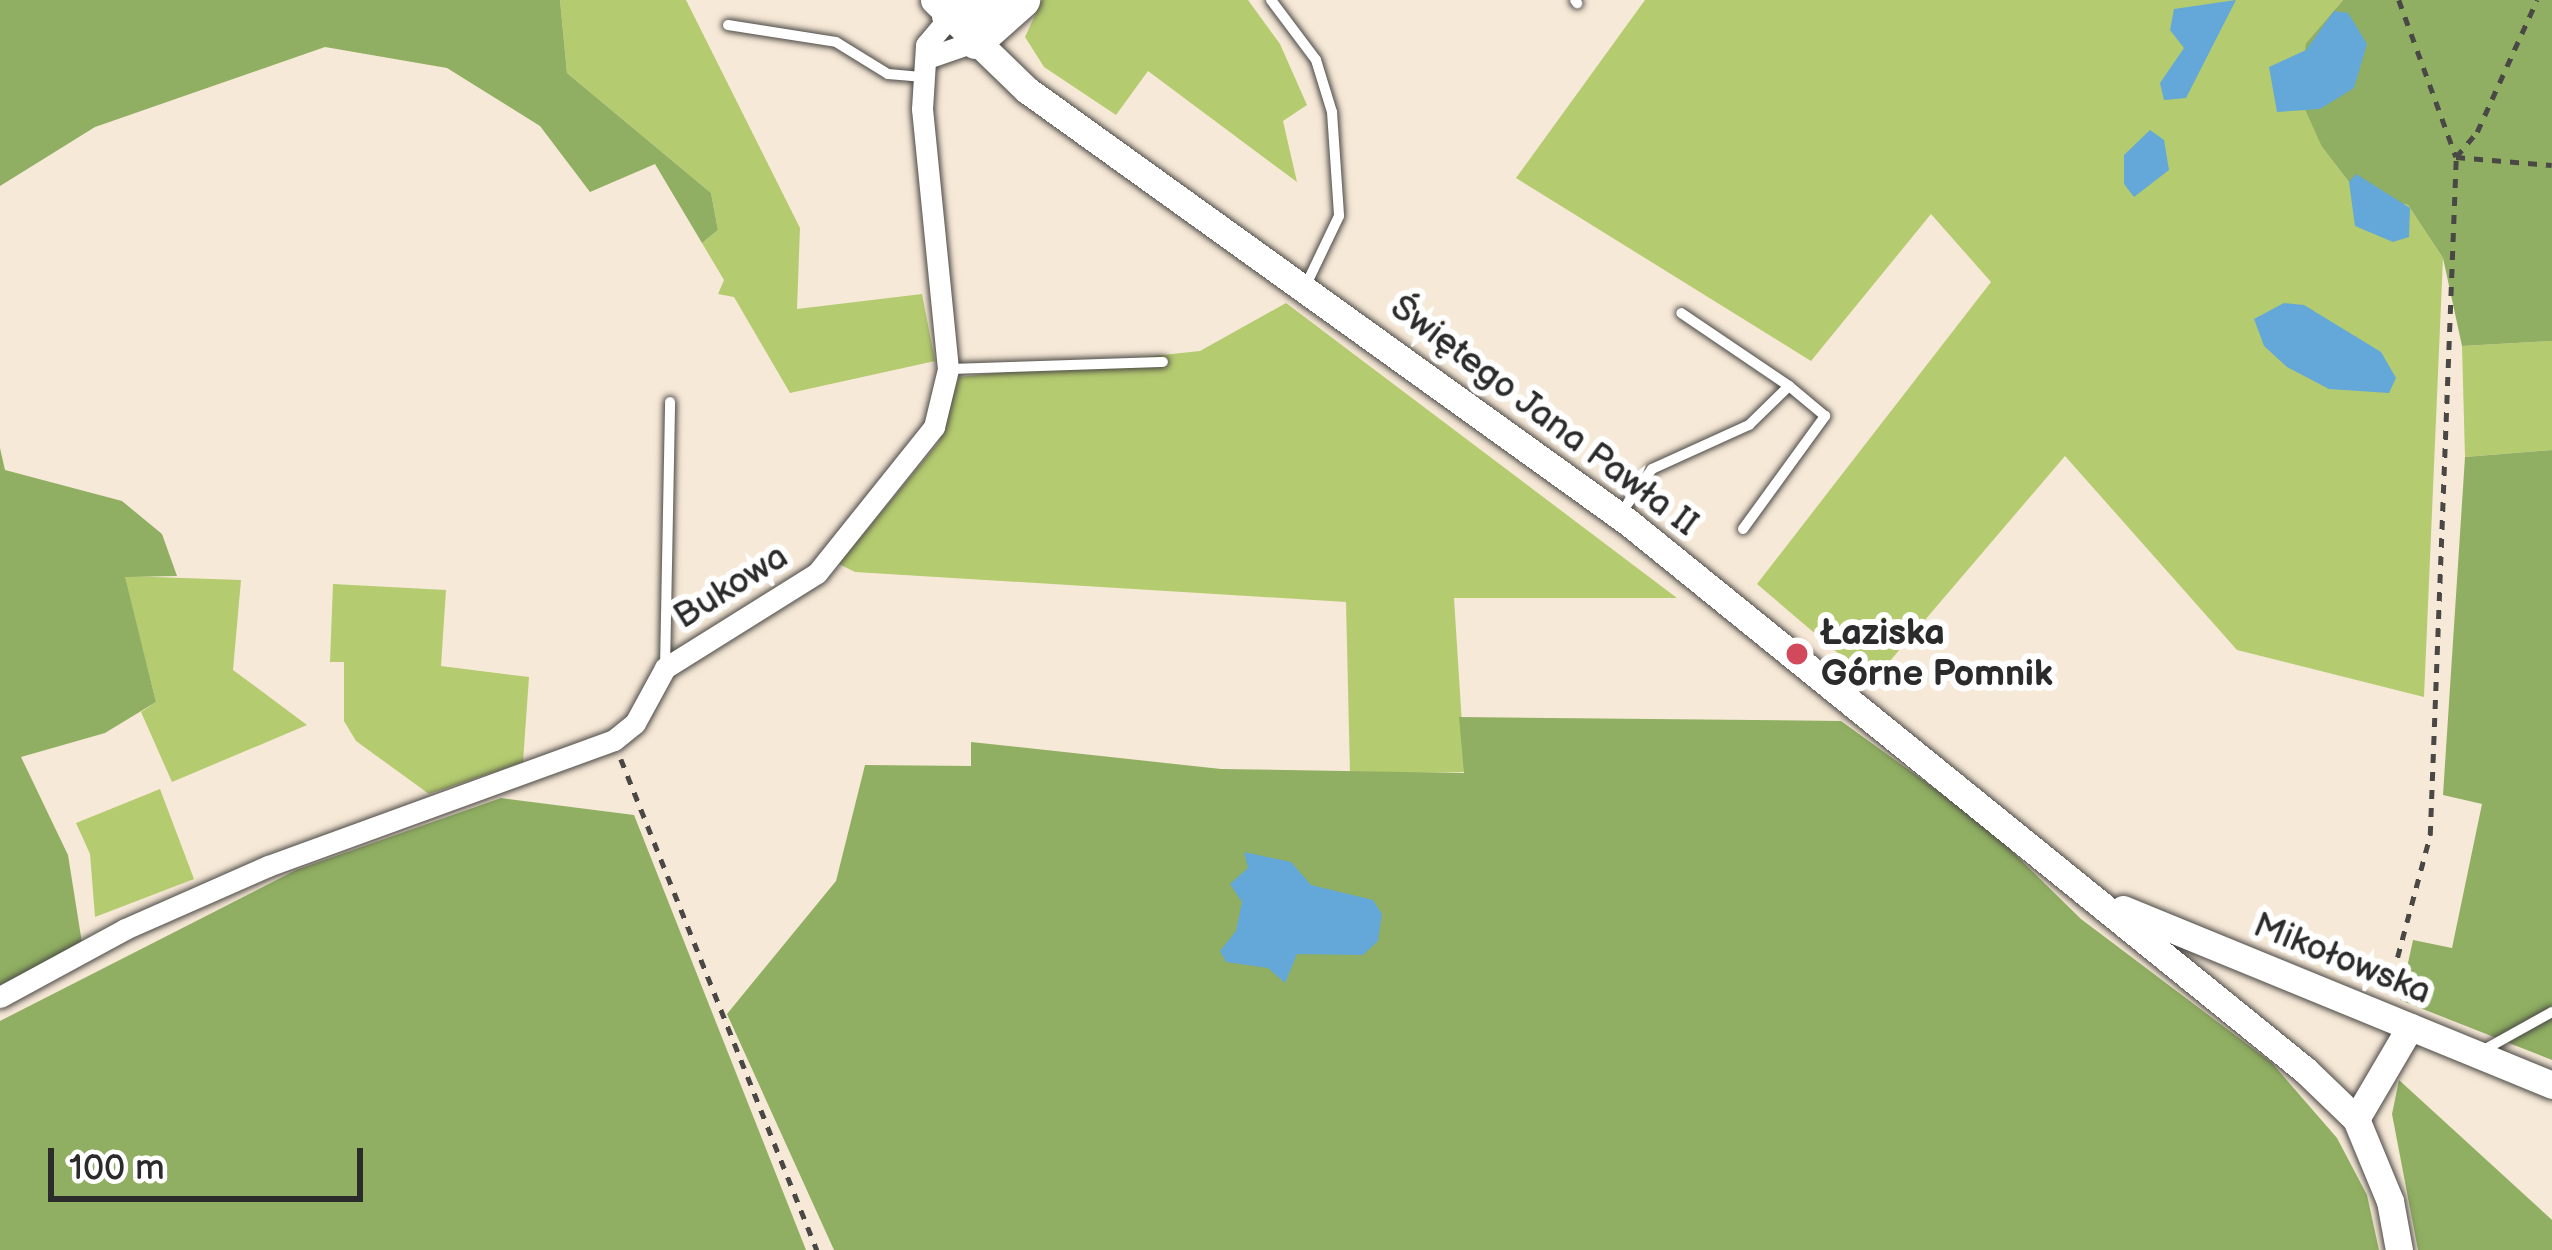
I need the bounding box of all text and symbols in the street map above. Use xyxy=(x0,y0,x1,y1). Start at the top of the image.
street label: Świętego Jana Pawła II xyxy=(1381,286,1707,546)
street label: Bukowa xyxy=(666,535,796,639)
place label: Łaziska Górne Pomnik xyxy=(1821,611,2053,696)
marker: Łaziska Górne Pomnik xyxy=(1784,641,1810,667)
street label: Mikołowska xyxy=(2247,904,2437,1014)
scale bar xyxy=(54,1124,369,1198)
text: 100 m xyxy=(69,1147,165,1190)

